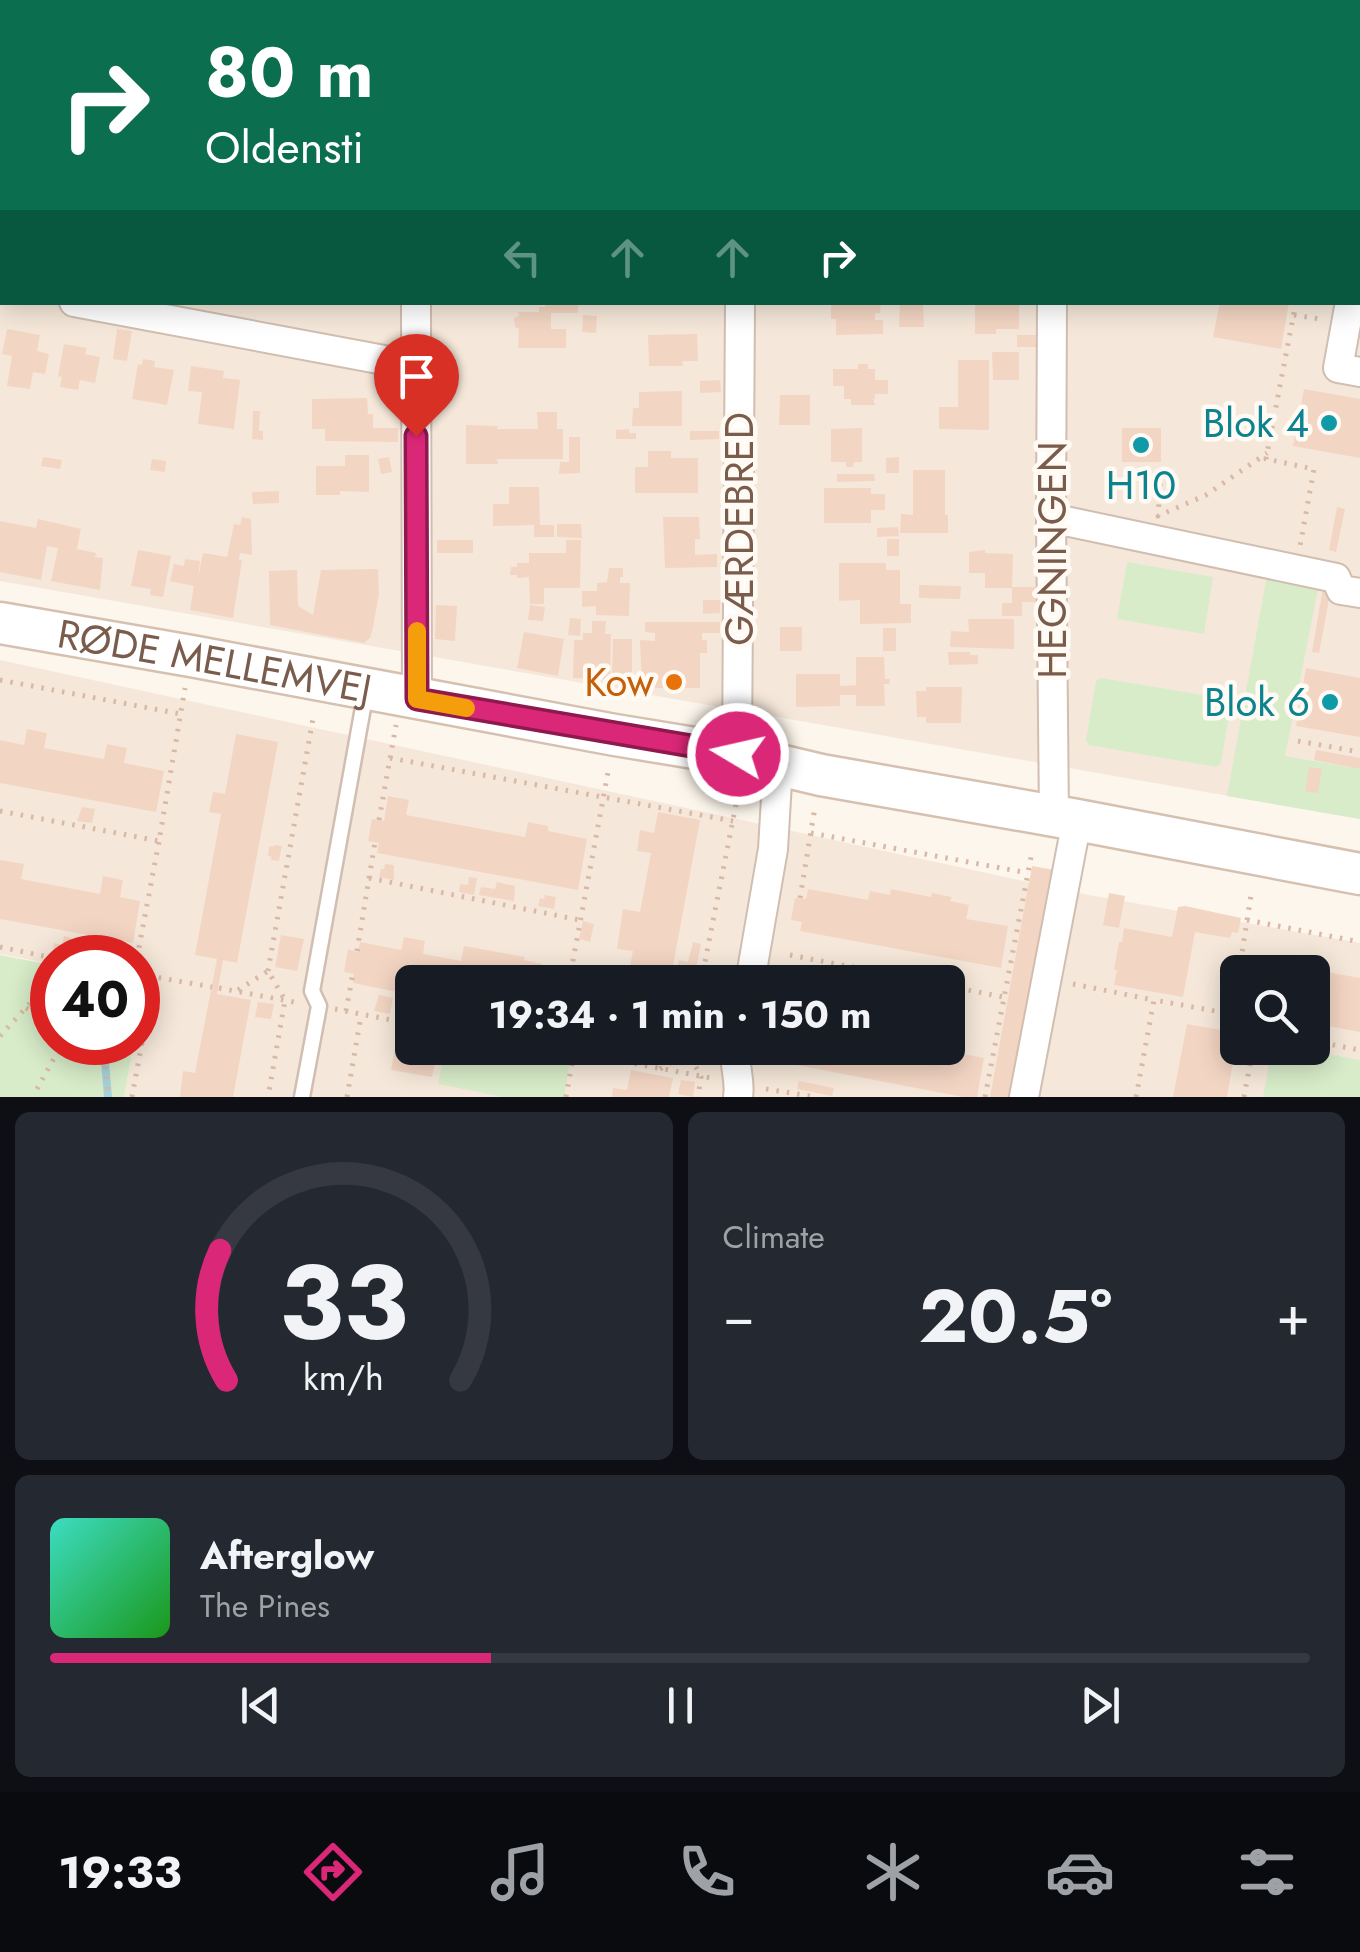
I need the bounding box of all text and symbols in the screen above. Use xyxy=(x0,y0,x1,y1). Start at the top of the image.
text: 80 m xyxy=(205,22,374,123)
icon: right xyxy=(40,40,170,170)
text: Oldensti xyxy=(205,115,364,180)
icon: left xyxy=(495,230,550,285)
icon: ahead xyxy=(600,230,655,285)
icon: ahead xyxy=(705,230,760,285)
icon: right xyxy=(810,230,865,285)
pin xyxy=(374,334,459,437)
icon: arrive xyxy=(389,349,444,404)
place label: Blok 4 xyxy=(1203,394,1309,452)
street label: GÆRDEBRED xyxy=(710,412,768,646)
marker: Blok 4 xyxy=(1318,412,1340,434)
marker: H10 xyxy=(1130,434,1152,456)
street label: HEGNINGEN xyxy=(1023,441,1081,679)
place label: H10 xyxy=(1106,456,1176,514)
street label: RØDE MELLEMVEJ xyxy=(53,604,376,718)
place label: Kow xyxy=(584,653,654,711)
marker: Kow xyxy=(663,671,685,693)
place label: Blok 6 xyxy=(1204,673,1310,731)
marker: Blok 6 xyxy=(1319,691,1341,713)
position arrow xyxy=(686,702,790,806)
speed limit sign: 40 xyxy=(30,935,160,1065)
map controls xyxy=(1220,955,1330,1065)
button: search xyxy=(1220,955,1330,1065)
text: 19:34 · 1 min · 150 m xyxy=(488,987,872,1042)
text: Climate xyxy=(723,1214,825,1260)
text: 33 xyxy=(279,1227,408,1377)
text: 20.5° xyxy=(919,1262,1112,1370)
text: − xyxy=(723,1276,755,1356)
text: + xyxy=(1276,1276,1310,1356)
text: km/h xyxy=(303,1352,384,1403)
text: Afterglow xyxy=(200,1528,374,1583)
text: The Pines xyxy=(200,1583,330,1629)
icon: previous xyxy=(233,1678,288,1733)
icon: pause xyxy=(653,1678,708,1733)
icon: next xyxy=(1073,1678,1128,1733)
icon: directions xyxy=(298,1837,368,1907)
icon: music xyxy=(485,1837,555,1907)
icon: phone xyxy=(672,1837,742,1907)
icon: climate xyxy=(858,1837,928,1907)
icon: car xyxy=(1045,1837,1115,1907)
icon: filters xyxy=(1232,1837,1302,1907)
text: 19:33 xyxy=(58,1840,182,1905)

